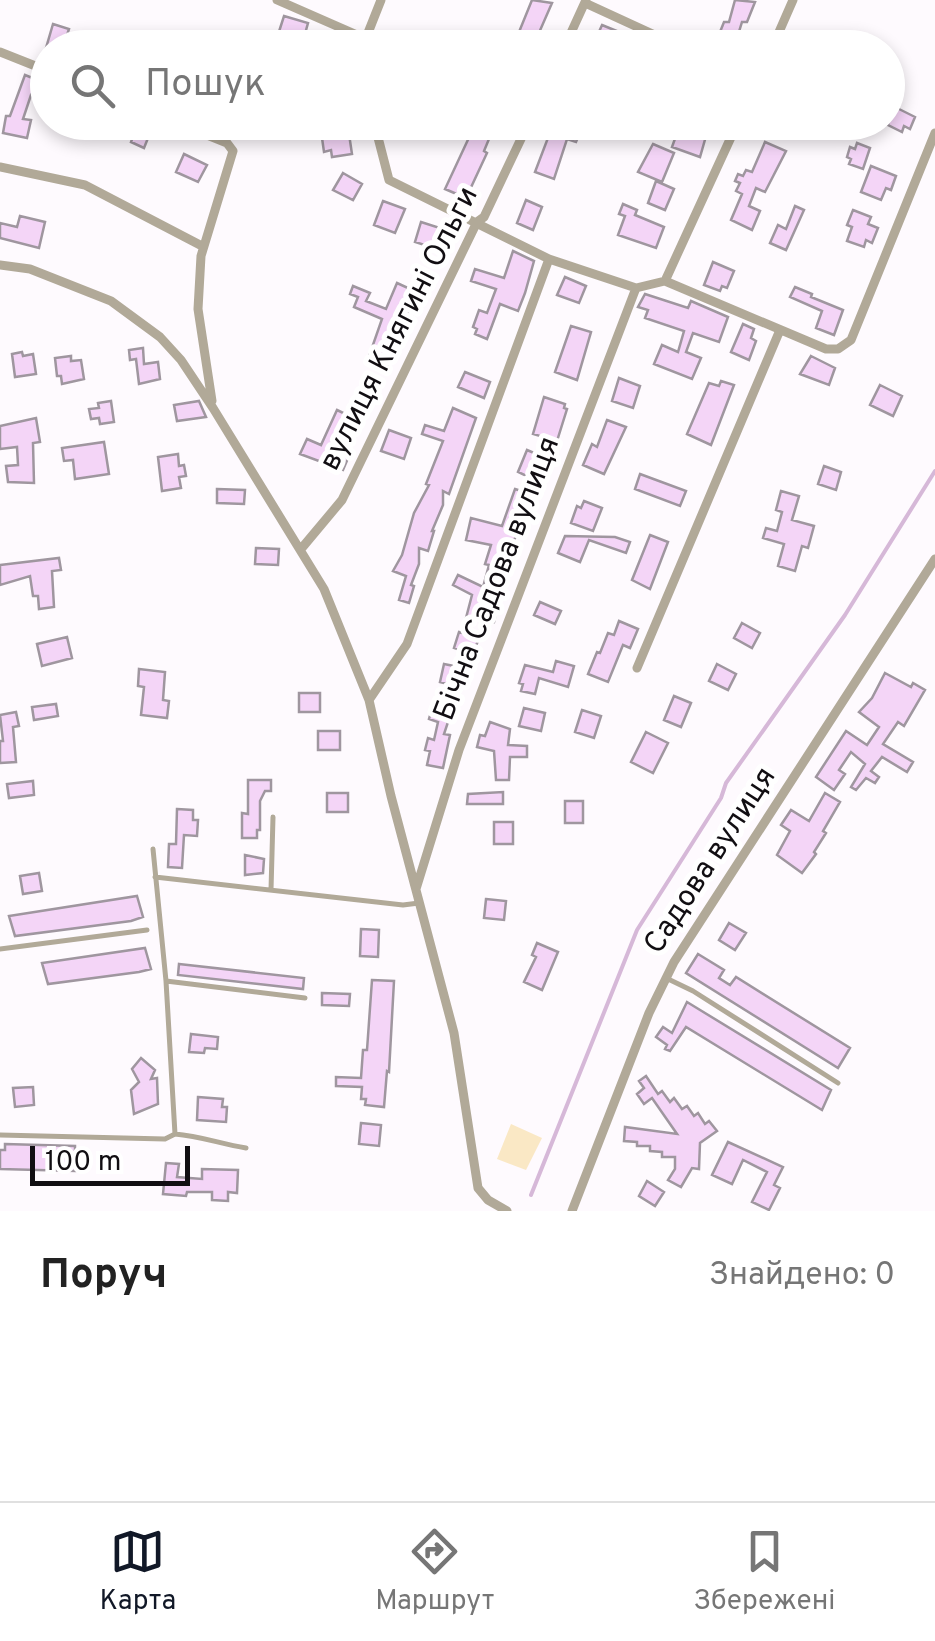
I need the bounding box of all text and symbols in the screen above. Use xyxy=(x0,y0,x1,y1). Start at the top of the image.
search box xyxy=(30,30,905,140)
icon: search xyxy=(65,58,120,113)
text: Пошук xyxy=(145,61,266,110)
street label: вулиця Княгині Ольги xyxy=(312,181,488,477)
street label: Бічна Садова вулиця xyxy=(427,432,569,726)
street label: Садова вулиця xyxy=(637,761,785,961)
scale bar xyxy=(30,1141,190,1186)
text: 100 m xyxy=(45,1145,121,1181)
text: Поруч xyxy=(40,1250,167,1303)
text: Знайдено: 0 xyxy=(709,1256,895,1296)
tab: Карта xyxy=(100,1524,176,1620)
tab: Маршрут xyxy=(375,1524,494,1620)
tab: Збережені xyxy=(693,1524,835,1620)

